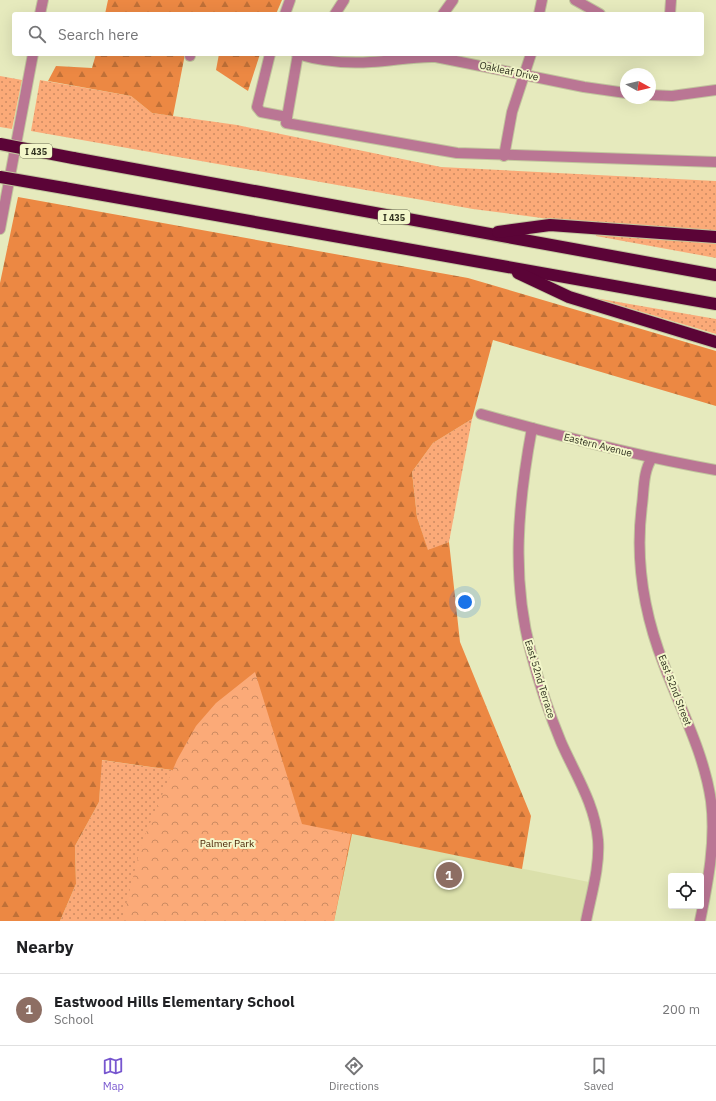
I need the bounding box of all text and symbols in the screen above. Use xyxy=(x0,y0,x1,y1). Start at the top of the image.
search box xyxy=(12,12,704,56)
icon: search xyxy=(26,23,48,45)
text: Search here xyxy=(58,25,138,44)
street label: Oakleaf Drive xyxy=(478,58,540,84)
north arrow xyxy=(620,68,656,104)
road number: I 435 xyxy=(20,144,52,158)
road number: I 435 xyxy=(378,210,410,224)
street label: Eastern Avenue xyxy=(562,430,634,460)
your location xyxy=(455,592,475,612)
street label: East 52nd Terrace xyxy=(522,638,558,720)
street label: East 52nd Street xyxy=(655,653,695,728)
park label: Palmer Park xyxy=(200,837,255,850)
pin: 1 xyxy=(436,860,462,890)
map controls xyxy=(668,873,704,909)
button: locate xyxy=(668,873,704,909)
text: Nearby xyxy=(16,936,74,958)
text: Eastwood Hills Elementary School xyxy=(54,992,294,1011)
text: 1 xyxy=(25,1001,33,1018)
text: 200 m xyxy=(662,1001,700,1018)
text: School xyxy=(54,1011,94,1028)
tab: Map xyxy=(102,1055,124,1093)
tab: Directions xyxy=(329,1055,379,1093)
tab: Saved xyxy=(584,1055,614,1093)

